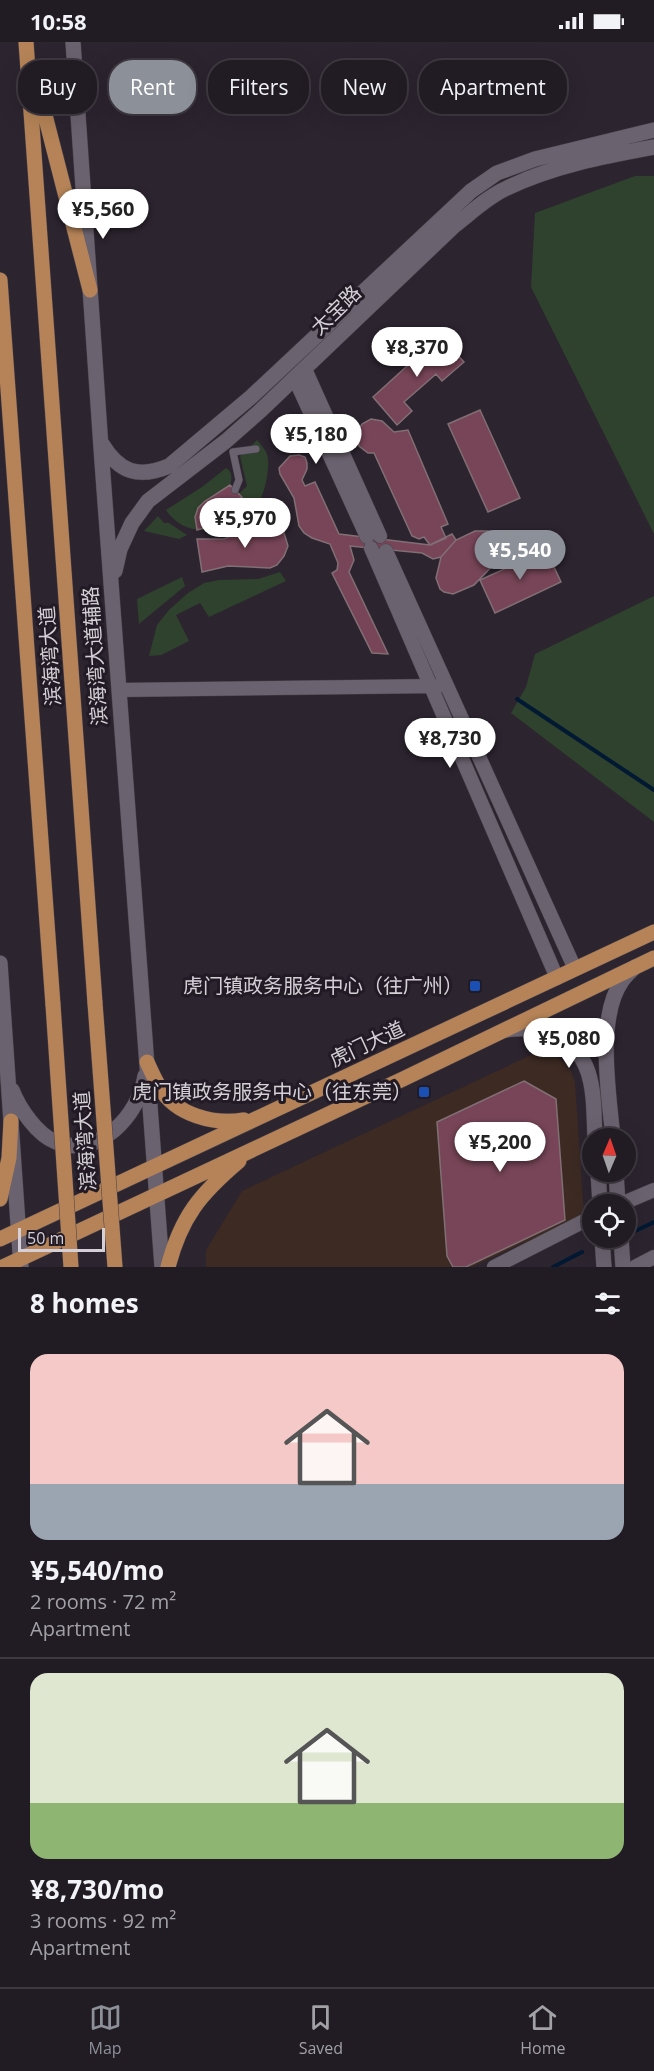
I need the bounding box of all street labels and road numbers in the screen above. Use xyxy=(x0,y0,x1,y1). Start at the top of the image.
street label: 太宝路 xyxy=(305,279,367,340)
street label: 滨海湾大道辅路 xyxy=(76,585,113,727)
street label: 滨海湾大道 xyxy=(33,605,66,707)
street label: 虎门大道 xyxy=(325,1014,409,1073)
street label: 滨海湾大道 xyxy=(68,1090,101,1192)

